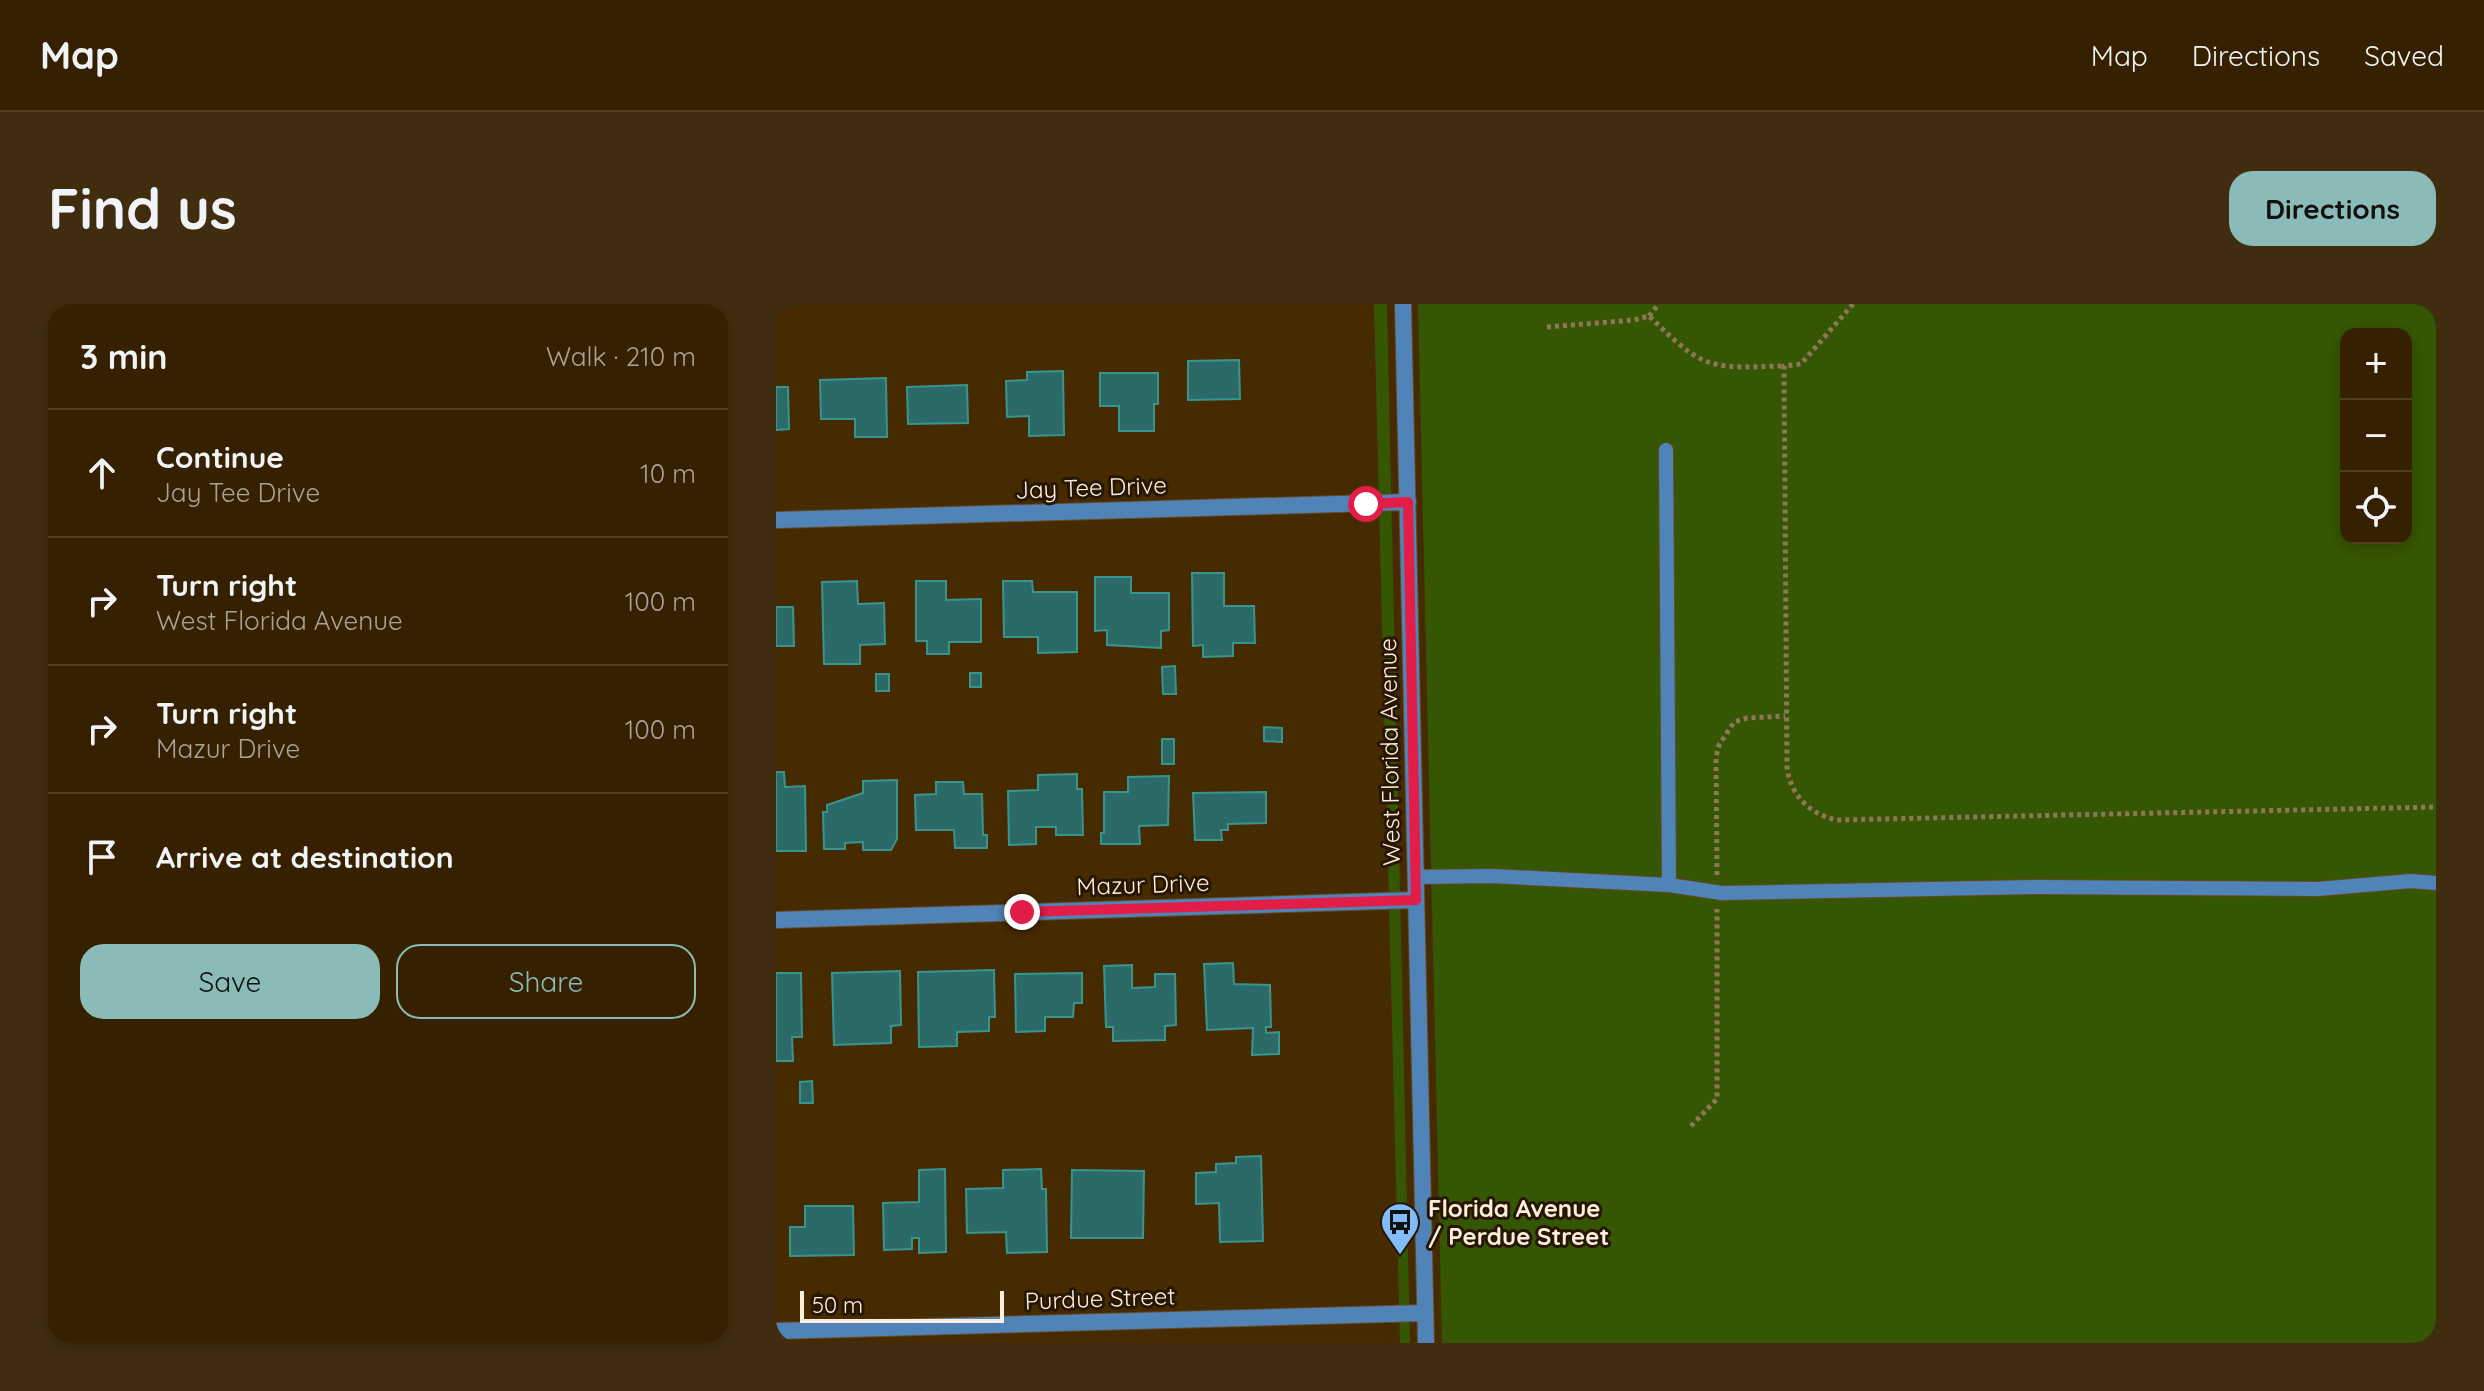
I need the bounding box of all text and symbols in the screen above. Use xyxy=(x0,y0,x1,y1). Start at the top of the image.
text: Map xyxy=(40,31,119,79)
text: Map xyxy=(2091,38,2148,73)
text: Directions xyxy=(2192,38,2320,73)
text: Saved xyxy=(2364,38,2444,73)
button: Directions xyxy=(2229,171,2436,246)
text: Find us xyxy=(48,173,237,243)
map controls xyxy=(2340,328,2412,544)
button: + xyxy=(2340,328,2412,400)
text: 3 min xyxy=(80,335,167,378)
text: Walk · 210 m xyxy=(546,340,696,373)
button: − xyxy=(2340,400,2412,472)
text: Continue xyxy=(156,438,284,476)
icon: ahead xyxy=(80,451,124,495)
text: 10 m xyxy=(640,457,696,490)
street label: Jay Tee Drive xyxy=(1015,469,1167,505)
button: locate xyxy=(2340,472,2412,544)
text: Jay Tee Drive xyxy=(156,476,320,509)
route start xyxy=(1348,486,1384,522)
text: Turn right xyxy=(156,566,297,604)
icon: right xyxy=(80,579,124,623)
text: 100 m xyxy=(625,585,696,618)
text: West Florida Avenue xyxy=(156,604,403,637)
street label: West Florida Avenue xyxy=(1372,638,1406,866)
text: Turn right xyxy=(156,694,297,732)
icon: right xyxy=(80,707,124,751)
text: 100 m xyxy=(625,713,696,746)
text: Mazur Drive xyxy=(156,732,300,765)
icon: arrive xyxy=(80,835,124,879)
text: Arrive at destination xyxy=(156,838,454,876)
street label: Mazur Drive xyxy=(1076,867,1210,901)
route end xyxy=(1004,894,1040,930)
button: Save xyxy=(80,944,380,1019)
button: Share xyxy=(396,944,696,1019)
place label: Florida Avenue / Perdue Street xyxy=(1428,1193,1609,1251)
bus stop icon: Florida Avenue / Perdue Street xyxy=(1379,1201,1421,1256)
street label: Purdue Street xyxy=(1024,1280,1176,1316)
scale bar xyxy=(800,1287,1004,1323)
text: 50 m xyxy=(812,1291,863,1319)

